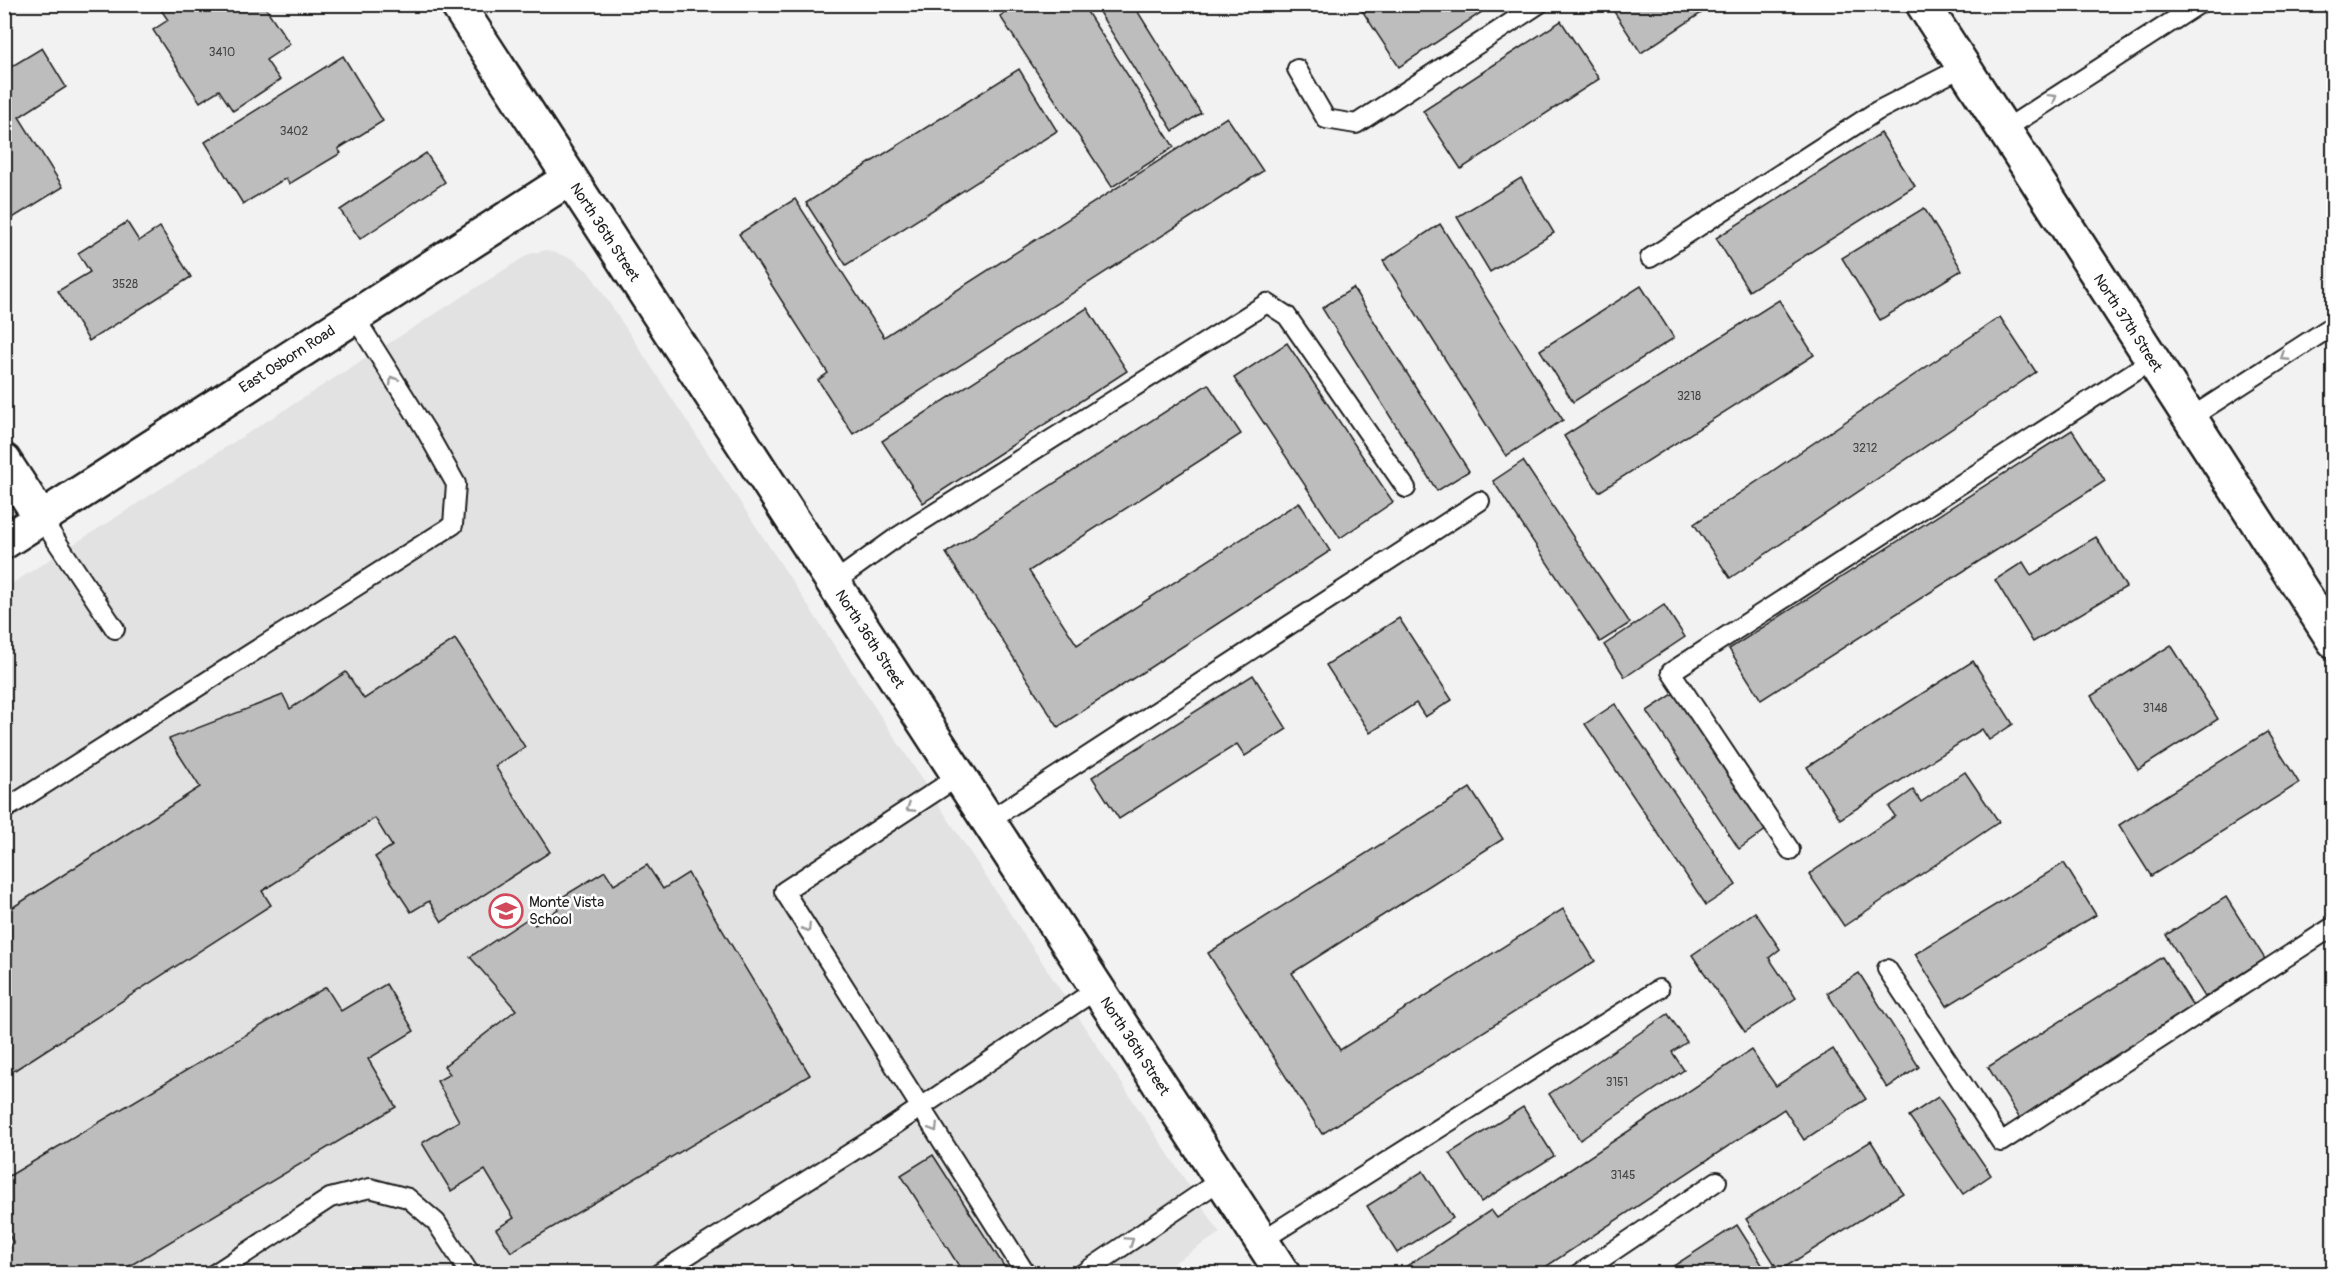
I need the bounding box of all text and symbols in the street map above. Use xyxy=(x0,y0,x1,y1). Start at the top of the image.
house number: 3410 xyxy=(209,45,235,60)
one-way arrow xyxy=(2047,94,2057,106)
house number: 3402 xyxy=(280,124,309,139)
street label: North 36th Street xyxy=(566,179,644,286)
street label: North 37th Street xyxy=(2089,271,2167,377)
house number: 3528 xyxy=(112,277,138,292)
street label: East Osborn Road xyxy=(236,321,339,398)
one-way arrow xyxy=(2280,349,2290,361)
one-way arrow xyxy=(390,376,401,387)
house number: 3218 xyxy=(1677,389,1701,404)
house number: 3212 xyxy=(1853,441,1878,456)
street label: North 36th Street xyxy=(831,586,909,693)
house number: 3148 xyxy=(2143,701,2167,716)
one-way arrow xyxy=(905,800,916,811)
school or university icon: Monte Vista School xyxy=(488,893,524,929)
place label: Monte Vista School xyxy=(529,893,604,929)
one-way arrow xyxy=(800,922,812,932)
street label: North 36th Street xyxy=(1096,993,1174,1100)
house number: 3151 xyxy=(1606,1075,1628,1090)
one-way arrow xyxy=(927,1122,939,1132)
house number: 3145 xyxy=(1611,1168,1635,1183)
one-way arrow xyxy=(1123,1237,1134,1248)

